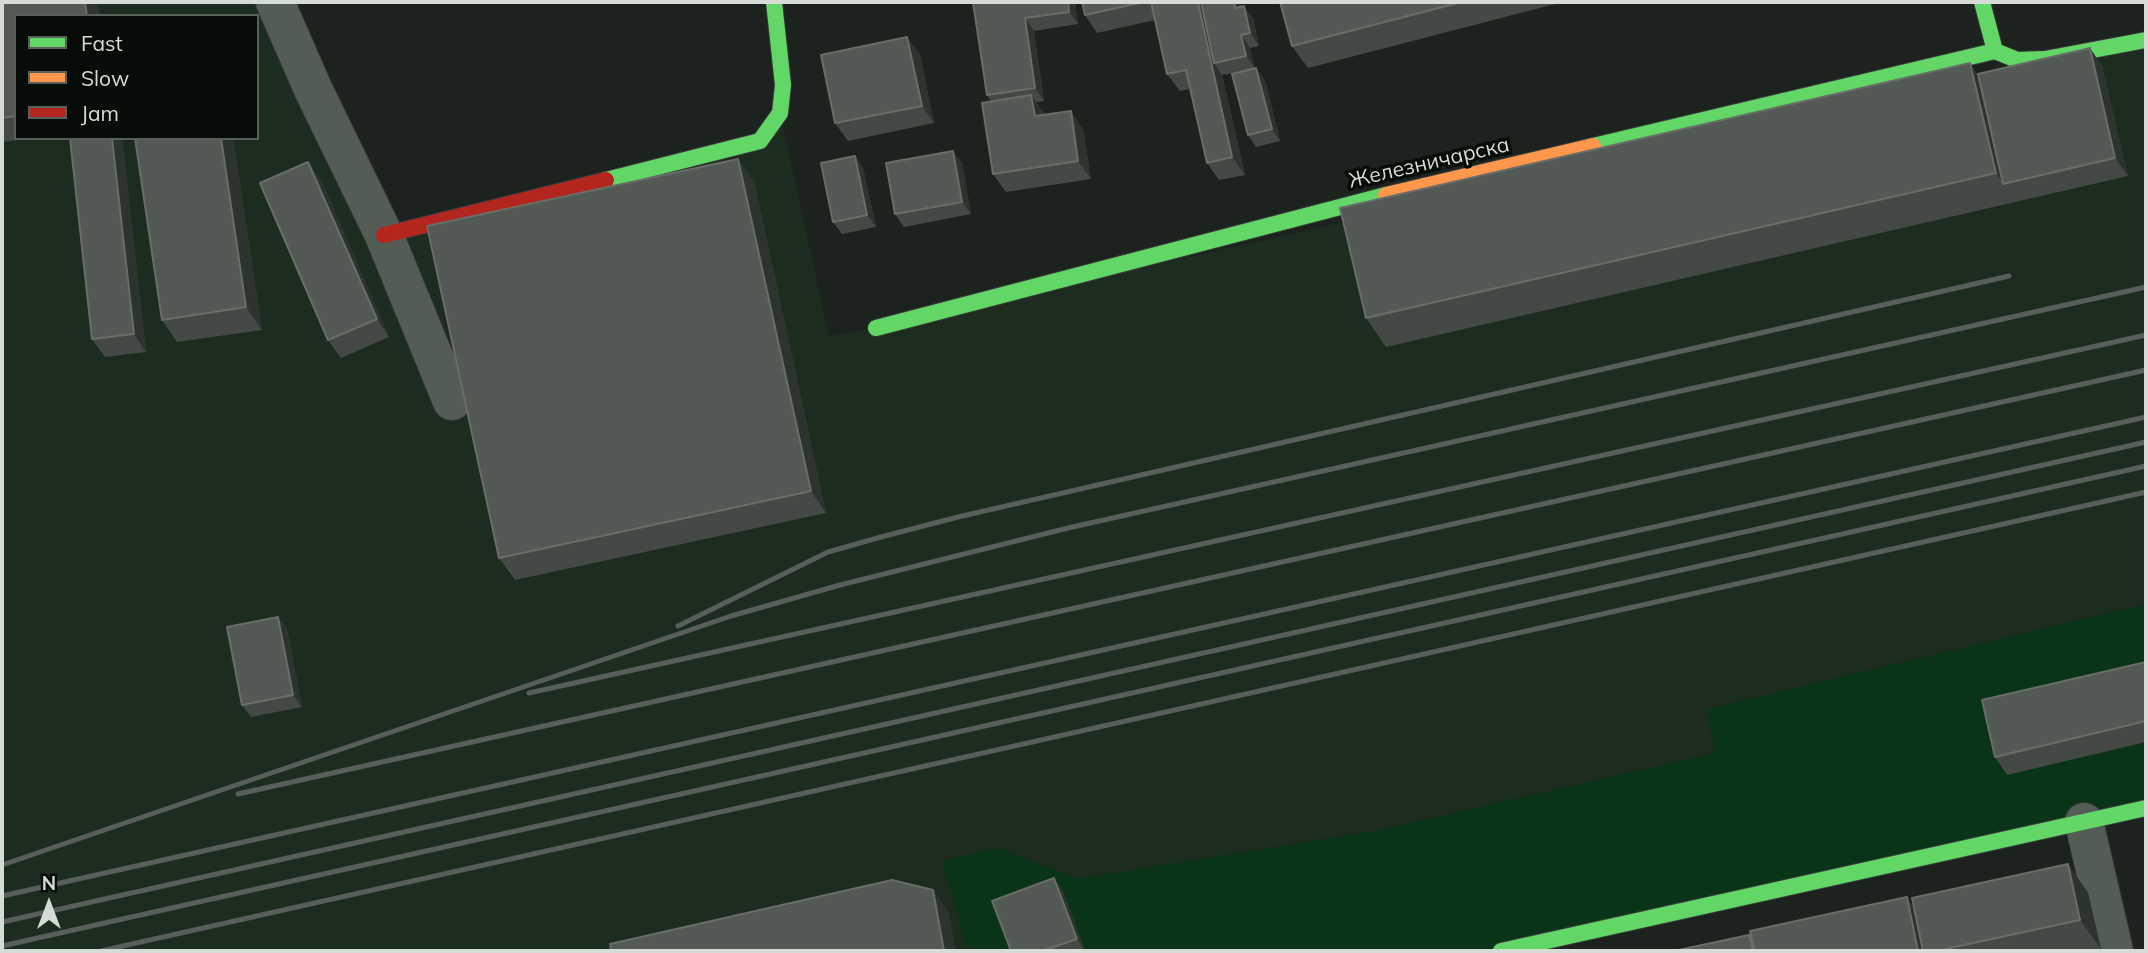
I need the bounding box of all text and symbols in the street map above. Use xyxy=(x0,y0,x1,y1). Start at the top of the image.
legend xyxy=(14,14,259,140)
text: Fast xyxy=(81,30,123,56)
text: Slow xyxy=(81,65,129,91)
text: Jam xyxy=(81,100,119,126)
street label: Железничарска xyxy=(1346,132,1512,194)
north arrow xyxy=(14,869,84,939)
text: N xyxy=(42,871,56,895)

